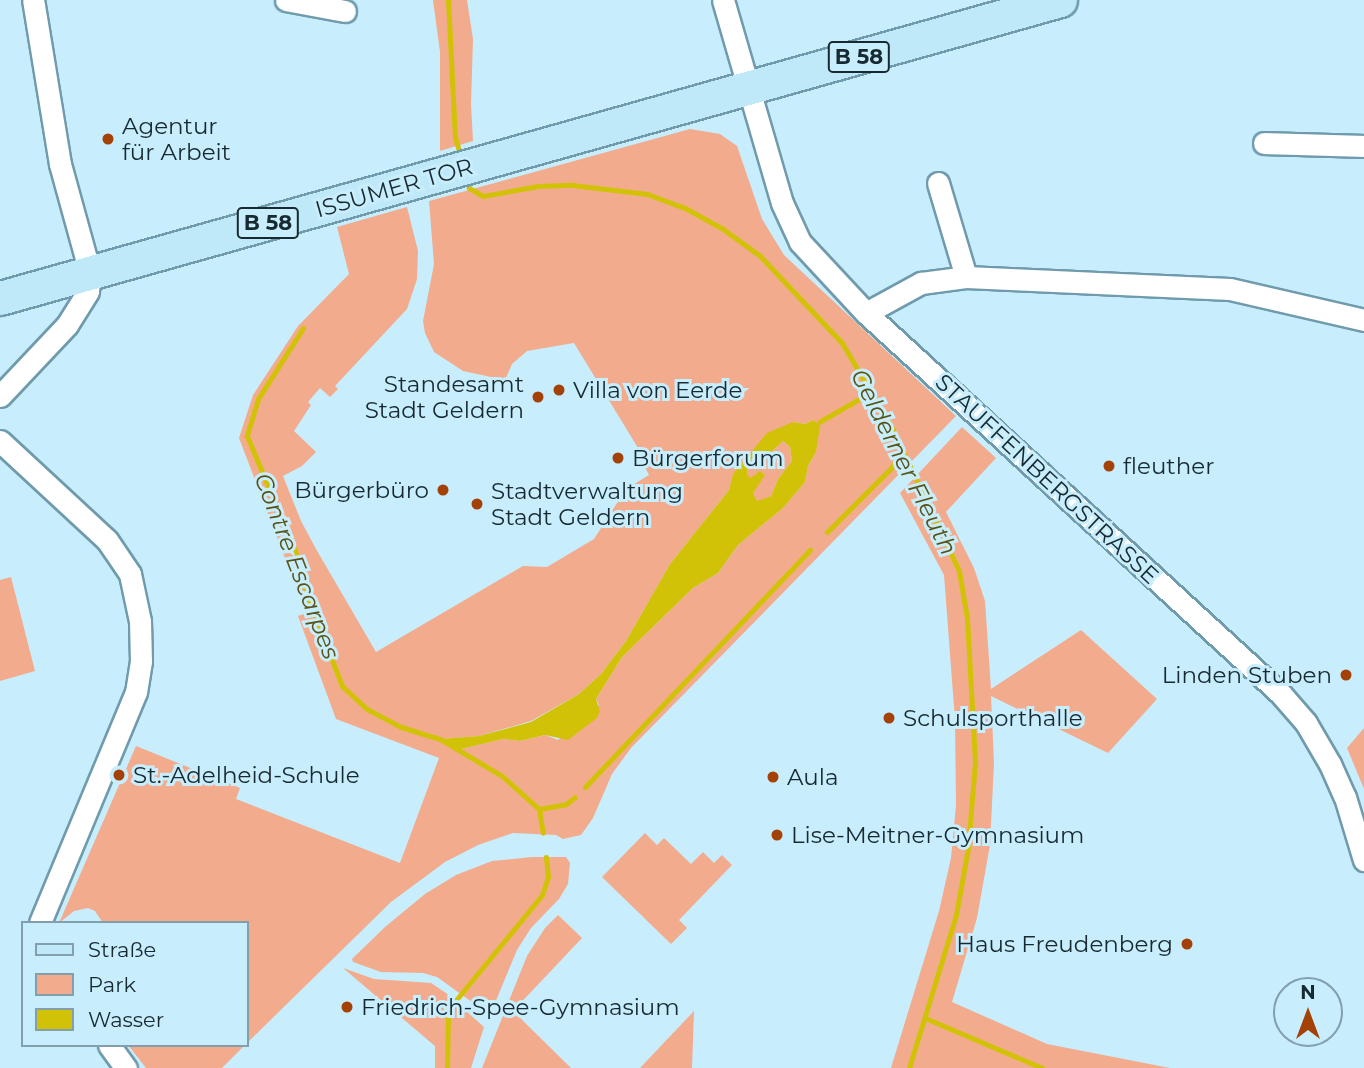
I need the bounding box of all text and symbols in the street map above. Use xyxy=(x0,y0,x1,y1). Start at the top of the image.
road number: B 58 xyxy=(828,40,890,74)
place label: Agentur für Arbeit xyxy=(122,112,231,166)
marker: Agentur für Arbeit xyxy=(100,131,116,147)
street label: ISSUMER TOR xyxy=(312,152,476,224)
road number: B 58 xyxy=(236,206,300,241)
water label: Gelderner Fleuth xyxy=(845,364,963,560)
street label: STAUFFENBERGSTRASSE xyxy=(930,368,1164,590)
place label: Standesamt Stadt Geldern xyxy=(365,370,524,424)
place label: Villa von Eerde xyxy=(573,376,742,404)
marker: Villa von Eerde xyxy=(551,382,567,398)
marker: Standesamt Stadt Geldern xyxy=(530,389,546,405)
place label: Bürgerforum xyxy=(632,444,784,472)
marker: Bürgerforum xyxy=(610,450,626,466)
place label: fleuther xyxy=(1123,452,1214,480)
marker: fleuther xyxy=(1101,458,1117,474)
water label: Contre Escarpes xyxy=(248,469,346,663)
place label: Bürgerbüro xyxy=(294,476,429,504)
place label: Stadtverwaltung Stadt Geldern xyxy=(491,477,683,531)
marker: Bürgerbüro xyxy=(435,482,451,498)
marker: Stadtverwaltung Stadt Geldern xyxy=(469,496,485,512)
place label: Linden Stuben xyxy=(1162,661,1332,689)
marker: Linden Stuben xyxy=(1338,667,1354,683)
place label: Schulsporthalle xyxy=(903,704,1083,732)
marker: Schulsporthalle xyxy=(881,710,897,726)
place label: St.-Adelheid-Schule xyxy=(133,761,360,789)
place label: Aula xyxy=(787,763,838,791)
marker: St.-Adelheid-Schule xyxy=(111,767,127,783)
marker: Aula xyxy=(765,769,781,785)
place label: Lise-Meitner-Gymnasium xyxy=(791,821,1084,849)
marker: Lise-Meitner-Gymnasium xyxy=(769,827,785,843)
legend xyxy=(21,921,248,1047)
place label: Haus Freudenberg xyxy=(956,930,1173,958)
marker: Haus Freudenberg xyxy=(1179,936,1195,952)
text: Straße xyxy=(88,937,156,962)
text: Park xyxy=(88,972,136,997)
north arrow xyxy=(1273,977,1343,1047)
text: N xyxy=(1300,981,1316,1004)
place label: Friedrich-Spee-Gymnasium xyxy=(361,993,680,1021)
marker: Friedrich-Spee-Gymnasium xyxy=(339,999,355,1015)
text: Wasser xyxy=(88,1007,164,1032)

